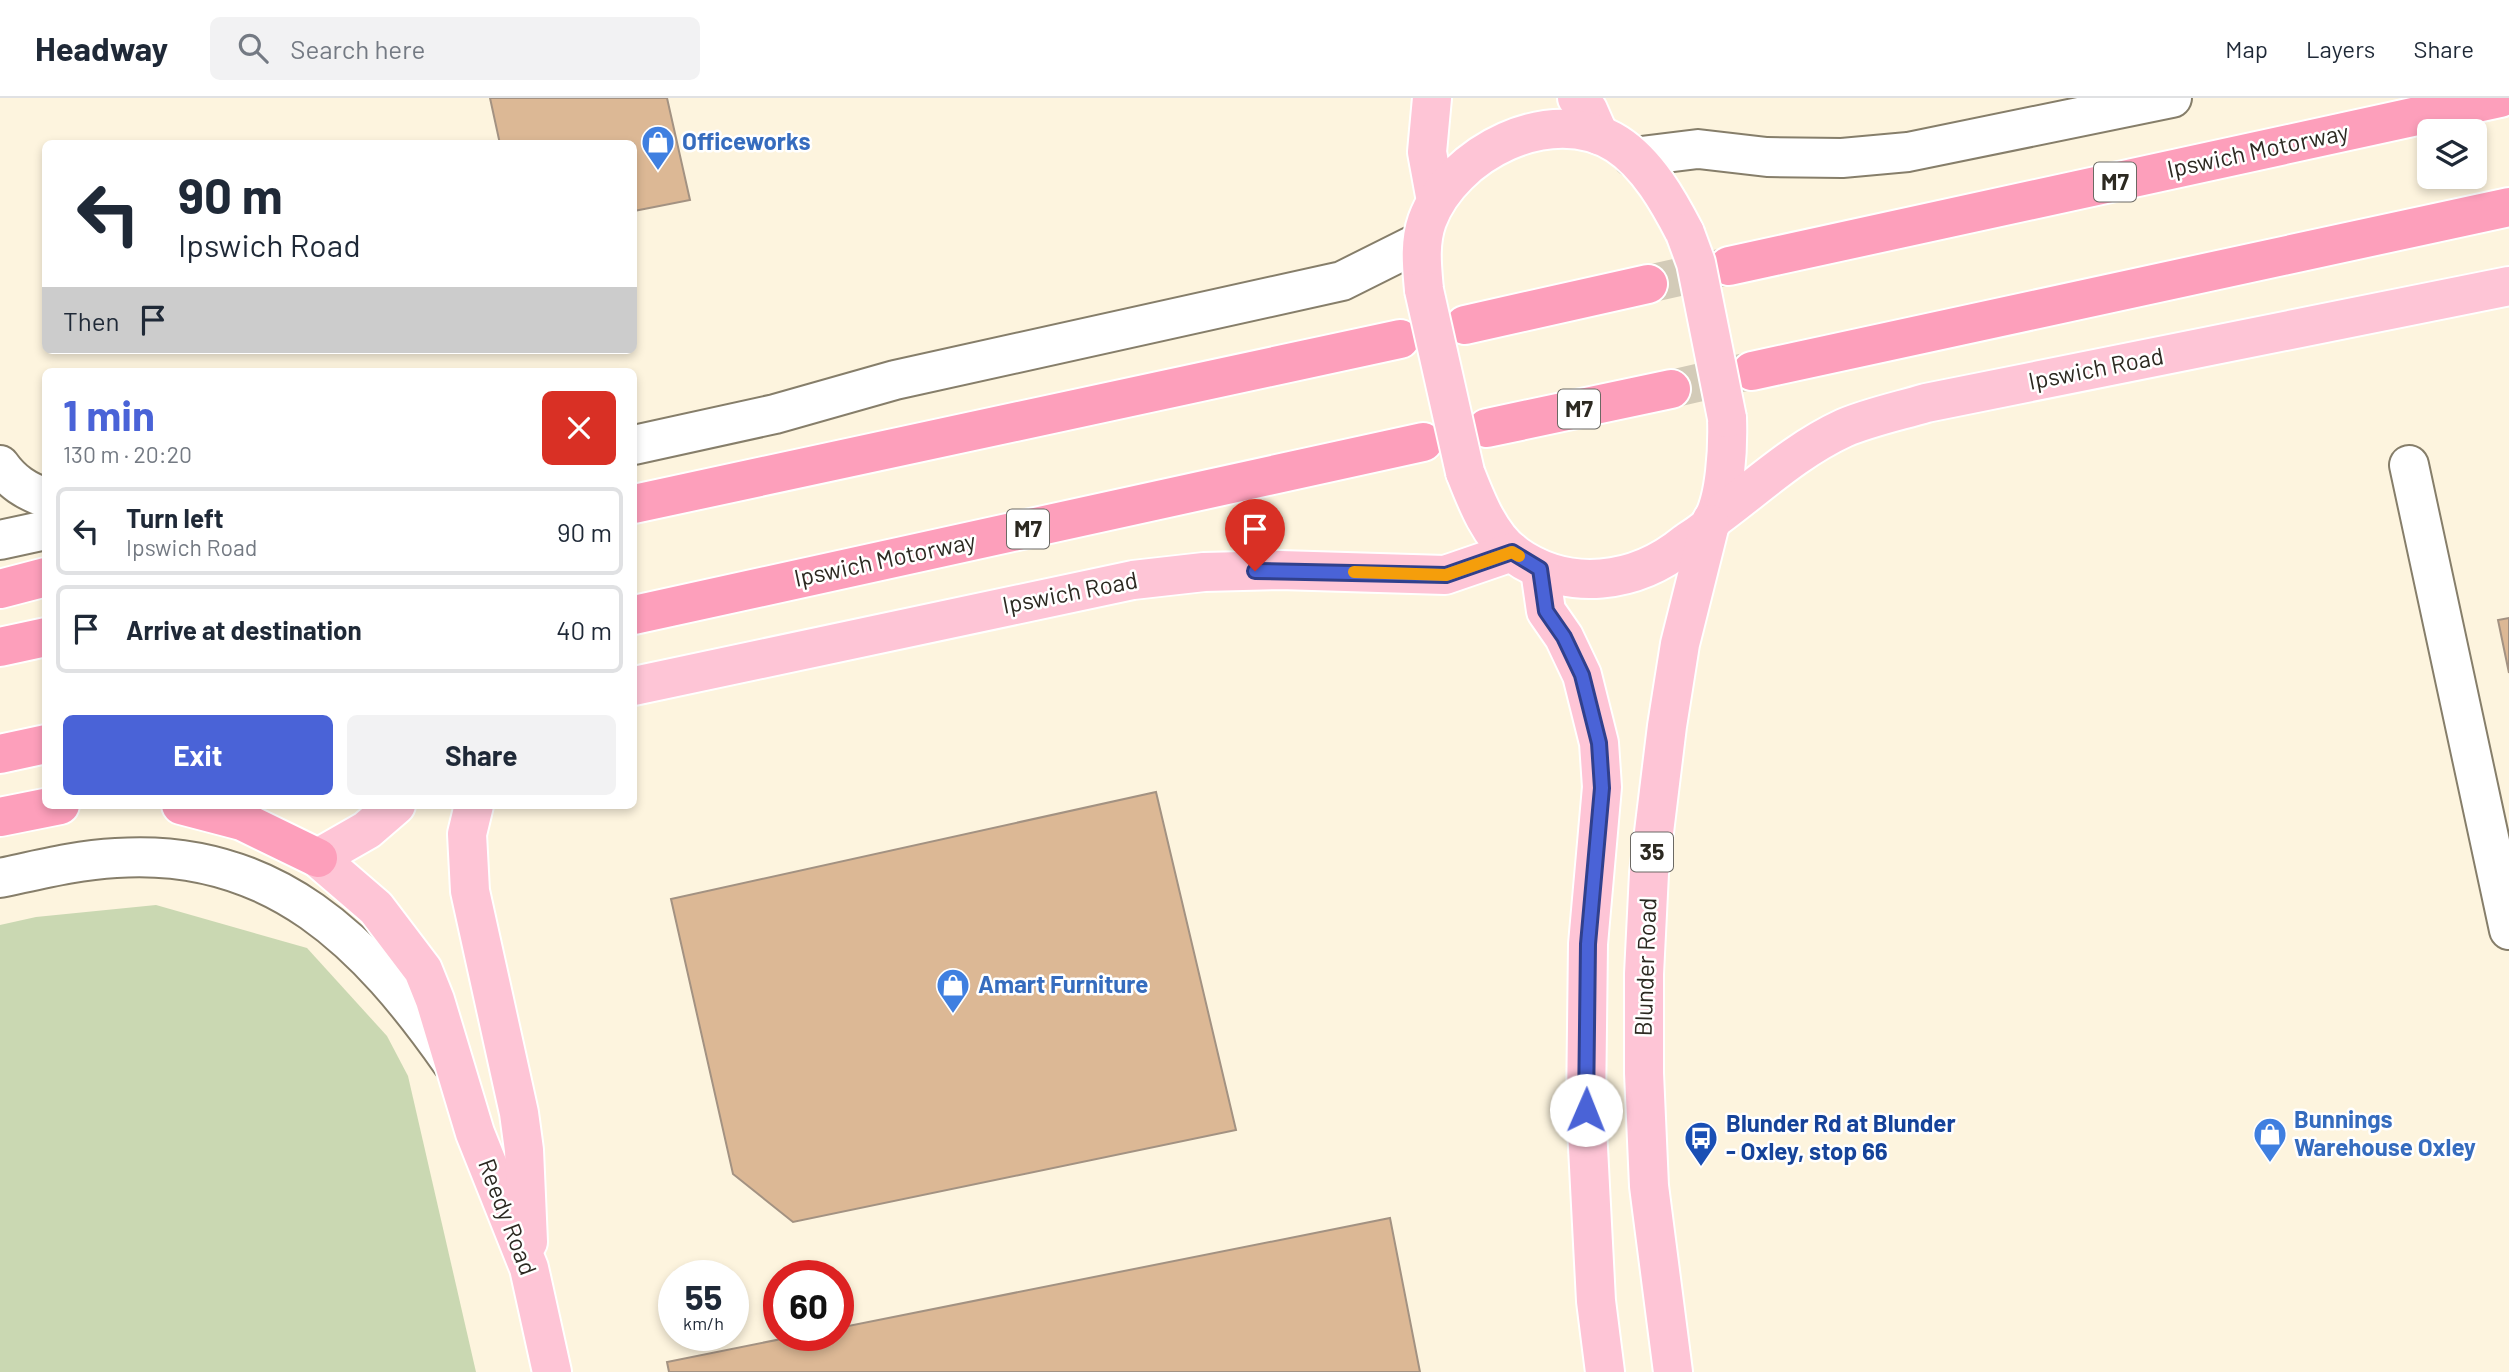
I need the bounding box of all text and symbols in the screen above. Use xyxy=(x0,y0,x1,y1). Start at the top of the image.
search box xyxy=(210,17,700,80)
text: Headway xyxy=(35,28,168,68)
icon: search xyxy=(234,29,272,67)
text: Search here xyxy=(290,33,425,64)
text: Map xyxy=(2225,34,2268,63)
text: Layers xyxy=(2306,34,2375,63)
text: Share xyxy=(2413,34,2474,63)
street label: Ipswich Motorway xyxy=(2164,116,2351,183)
map controls xyxy=(2417,119,2487,189)
button: layers xyxy=(2417,119,2487,189)
shop icon: Officeworks xyxy=(639,123,677,172)
place label: Officeworks xyxy=(682,126,811,155)
road number: M7 xyxy=(2094,162,2136,202)
text: 90 m xyxy=(178,165,283,224)
icon: left xyxy=(63,168,154,259)
text: Ipswich Road xyxy=(178,225,361,263)
icon: arrive xyxy=(134,301,172,339)
text: Then xyxy=(63,305,120,336)
street label: Ipswich Road xyxy=(2026,340,2166,395)
text: 1 min xyxy=(63,389,155,439)
road number: M7 xyxy=(1558,390,1600,428)
button: close xyxy=(542,391,616,465)
text: 130 m · 20:20 xyxy=(63,440,192,468)
pin xyxy=(1225,499,1285,571)
text: Turn left xyxy=(126,502,224,533)
road number: M7 xyxy=(1007,510,1049,548)
icon: arrive xyxy=(1236,510,1274,548)
icon: left xyxy=(67,512,105,550)
text: 90 m xyxy=(557,516,612,547)
street label: Ipswich Motorway xyxy=(791,525,978,592)
text: Ipswich Road xyxy=(126,533,257,561)
street label: Ipswich Road xyxy=(1000,564,1140,619)
icon: arrive xyxy=(67,610,105,648)
text: Arrive at destination xyxy=(126,614,362,645)
text: 40 m xyxy=(556,614,612,645)
button: Exit xyxy=(63,715,333,795)
button: Share xyxy=(347,715,616,795)
road number: 35 xyxy=(1631,832,1673,872)
street label: Blunder Road xyxy=(1628,897,1661,1037)
shop icon: Amart Furniture xyxy=(934,966,972,1015)
place label: Amart Furniture xyxy=(978,969,1148,998)
position arrow xyxy=(1549,1073,1623,1147)
place label: Bunnings Warehouse Oxley xyxy=(2294,1104,2476,1161)
place label: Blunder Rd at Blunder - Oxley, stop 66 xyxy=(1726,1108,1956,1165)
shop icon: Bunnings Warehouse Oxley xyxy=(2251,1115,2289,1164)
bus stop icon: Blunder Rd at Blunder - Oxley, stop 66 xyxy=(1682,1119,1720,1168)
street label: Reedy Road xyxy=(473,1154,544,1279)
speed limit sign: 60 xyxy=(763,1260,854,1351)
text: 55 xyxy=(685,1275,722,1317)
text: km/h xyxy=(683,1312,724,1334)

